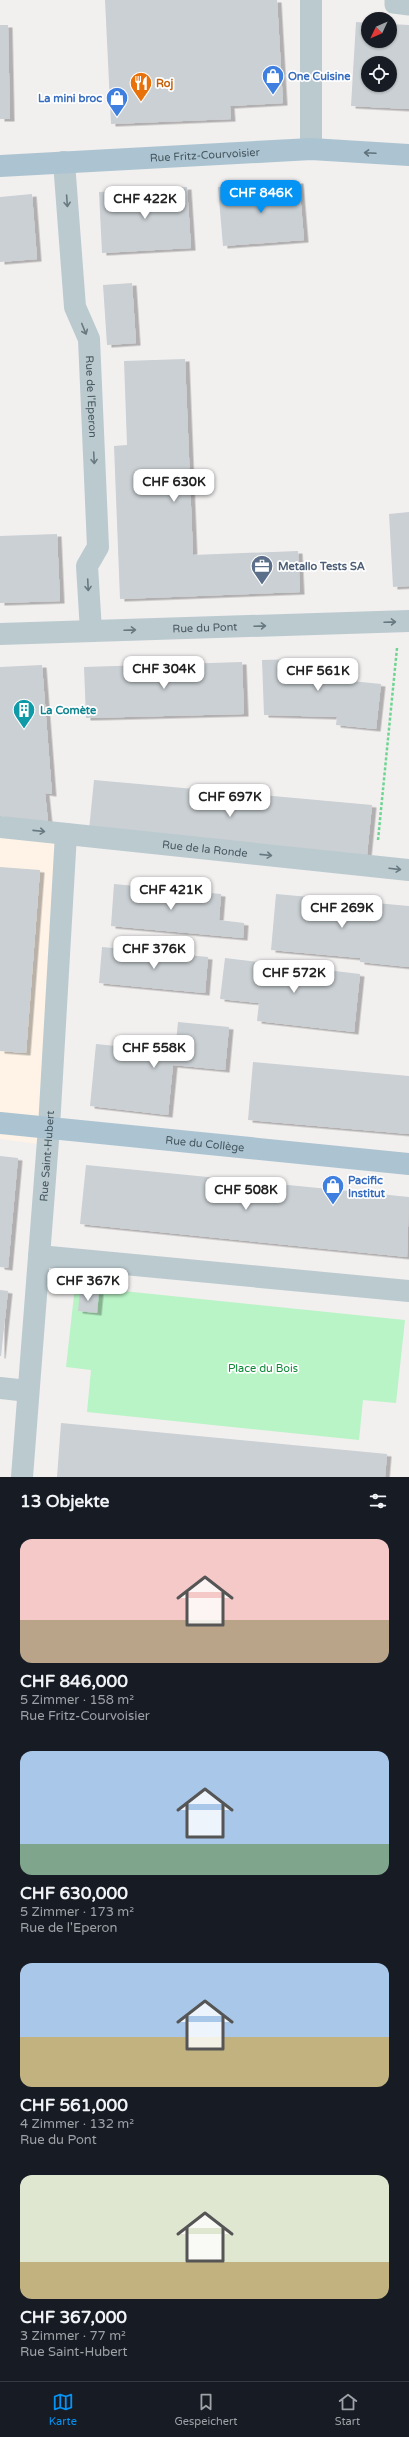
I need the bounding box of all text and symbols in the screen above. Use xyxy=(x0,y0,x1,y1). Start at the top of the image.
north arrow xyxy=(361,12,397,48)
map controls xyxy=(361,12,397,92)
button: locate xyxy=(361,56,397,92)
shop icon: One Cuisine xyxy=(260,63,286,96)
restaurant icon: Roj xyxy=(128,70,154,103)
place label: One Cuisine xyxy=(288,70,351,83)
place label: Roj xyxy=(156,77,174,91)
shop icon: La mini broc xyxy=(104,85,130,118)
place label: La mini broc xyxy=(38,92,102,105)
street label: Rue Fritz-Courvoisier xyxy=(149,146,261,165)
one-way arrow xyxy=(364,149,377,156)
pin: CHF 846K xyxy=(220,180,302,214)
text: CHF 846K xyxy=(229,185,293,201)
pin: CHF 422K xyxy=(104,186,186,220)
text: CHF 422K xyxy=(113,191,177,207)
one-way arrow xyxy=(64,194,71,207)
one-way arrow xyxy=(81,322,89,334)
street label: Rue de l'Eperon xyxy=(83,355,99,438)
one-way arrow xyxy=(90,451,98,464)
pin: CHF 630K xyxy=(133,469,215,503)
text: CHF 630K xyxy=(142,474,206,490)
office icon: Metallo Tests SA xyxy=(249,553,275,586)
place label: Metallo Tests SA xyxy=(278,560,365,573)
one-way arrow xyxy=(85,578,92,591)
one-way arrow xyxy=(383,618,396,626)
street label: Rue du Pont xyxy=(172,620,238,636)
one-way arrow xyxy=(253,622,266,630)
one-way arrow xyxy=(123,626,136,634)
pin: CHF 304K xyxy=(123,656,205,690)
pin: CHF 561K xyxy=(277,658,359,692)
text: CHF 304K xyxy=(132,661,196,677)
text: CHF 561K xyxy=(286,663,350,679)
building icon: La Comète xyxy=(11,697,37,730)
place label: La Comète xyxy=(40,704,97,717)
pin: CHF 697K xyxy=(189,784,271,818)
text: CHF 697K xyxy=(198,789,262,805)
one-way arrow xyxy=(32,827,45,835)
street label: Rue de la Ronde xyxy=(161,838,248,860)
one-way arrow xyxy=(259,851,272,859)
one-way arrow xyxy=(388,865,401,873)
pin: CHF 421K xyxy=(130,877,212,911)
text: CHF 421K xyxy=(139,882,203,898)
pin: CHF 269K xyxy=(301,895,383,929)
text: CHF 269K xyxy=(310,900,374,916)
pin: CHF 376K xyxy=(113,936,195,970)
text: CHF 376K xyxy=(122,941,186,957)
pin: CHF 572K xyxy=(253,960,335,994)
text: CHF 572K xyxy=(262,965,326,981)
pin: CHF 558K xyxy=(113,1035,195,1069)
text: CHF 558K xyxy=(122,1040,186,1056)
street label: Rue Saint-Hubert xyxy=(37,1110,57,1202)
street label: Rue du Collège xyxy=(165,1134,245,1154)
shop icon: Pacific Institut xyxy=(320,1173,346,1206)
place label: Pacific Institut xyxy=(348,1174,386,1200)
pin: CHF 508K xyxy=(205,1177,287,1211)
text: CHF 508K xyxy=(214,1182,278,1198)
pin: CHF 367K xyxy=(47,1268,129,1302)
text: CHF 367K xyxy=(56,1273,120,1289)
park label: Place du Bois xyxy=(228,1362,298,1375)
icon: filters xyxy=(367,1490,389,1512)
text: 13 Objekte xyxy=(20,1491,109,1512)
icon: home xyxy=(169,1565,241,1637)
text: CHF 846,000 xyxy=(20,1671,128,1692)
text: 5 Zimmer · 158 m² xyxy=(20,1692,134,1708)
text: Rue Fritz-Courvoisier xyxy=(20,1708,150,1724)
icon: home xyxy=(169,1777,241,1849)
text: CHF 630,000 xyxy=(20,1883,128,1904)
text: 5 Zimmer · 173 m² xyxy=(20,1904,134,1920)
text: Rue de l'Eperon xyxy=(20,1920,117,1936)
icon: home xyxy=(169,1989,241,2061)
text: CHF 561,000 xyxy=(20,2095,128,2116)
text: 4 Zimmer · 132 m² xyxy=(20,2116,134,2132)
text: Rue du Pont xyxy=(20,2132,97,2148)
icon: home xyxy=(169,2201,241,2273)
text: CHF 367,000 xyxy=(20,2307,127,2328)
text: 3 Zimmer · 77 m² xyxy=(20,2328,126,2344)
text: Rue Saint-Hubert xyxy=(20,2344,128,2360)
tab: Karte xyxy=(49,2391,77,2428)
tab: Gespeichert xyxy=(174,2391,237,2428)
tab: Start xyxy=(335,2391,360,2428)

